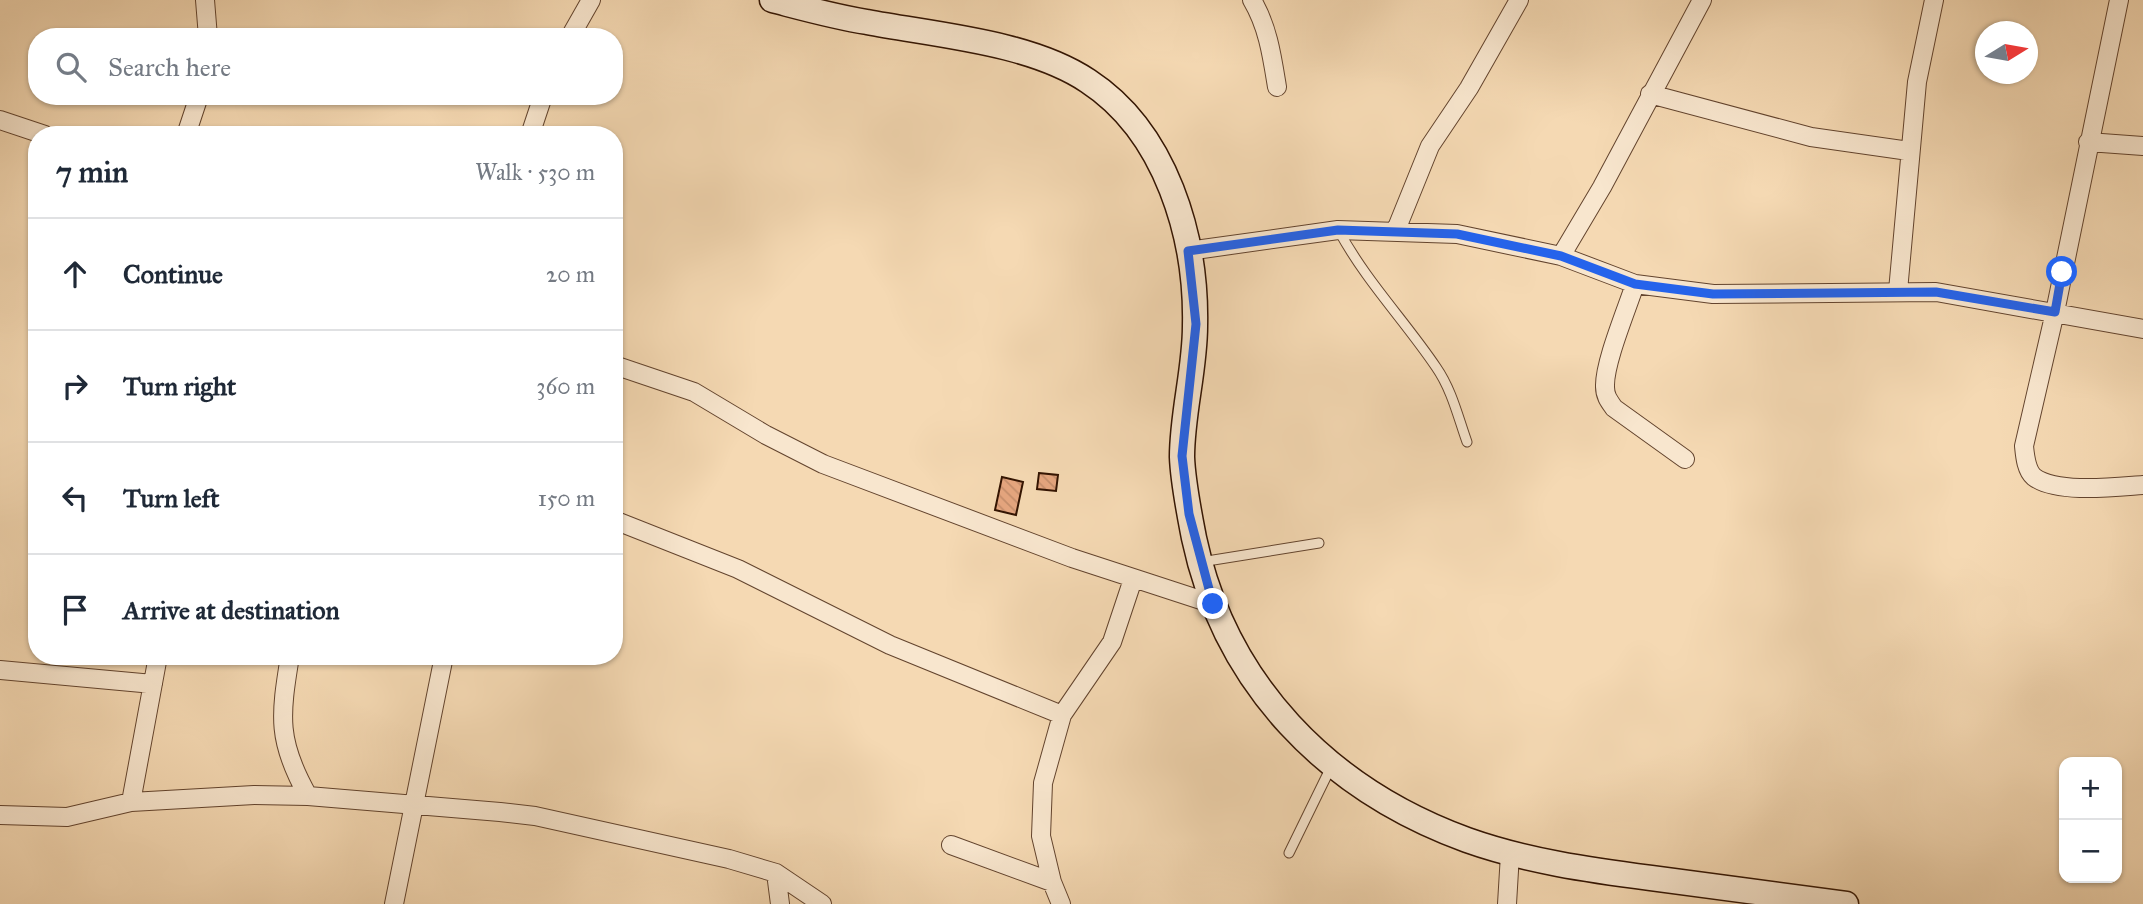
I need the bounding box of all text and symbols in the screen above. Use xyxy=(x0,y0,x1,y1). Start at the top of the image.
north arrow xyxy=(1975,21,2038,84)
search box xyxy=(28,28,623,105)
icon: search xyxy=(52,48,90,86)
text: Search here xyxy=(108,51,231,83)
text: 7 min xyxy=(56,154,128,190)
text: Walk · 530 m xyxy=(475,158,595,186)
icon: ahead xyxy=(56,255,94,293)
route start xyxy=(2046,256,2077,287)
text: Continue xyxy=(123,258,223,290)
text: 20 m xyxy=(546,260,595,288)
icon: right xyxy=(56,367,94,405)
text: Turn right xyxy=(123,370,236,402)
text: 360 m xyxy=(536,372,595,400)
icon: left xyxy=(56,479,94,517)
text: Turn left xyxy=(123,482,219,514)
text: 150 m xyxy=(538,484,595,512)
route end xyxy=(1197,588,1228,619)
icon: arrive xyxy=(56,591,94,629)
text: Arrive at destination xyxy=(123,594,340,626)
map controls xyxy=(2059,757,2122,883)
button: + xyxy=(2059,757,2122,820)
button: − xyxy=(2059,820,2122,883)

